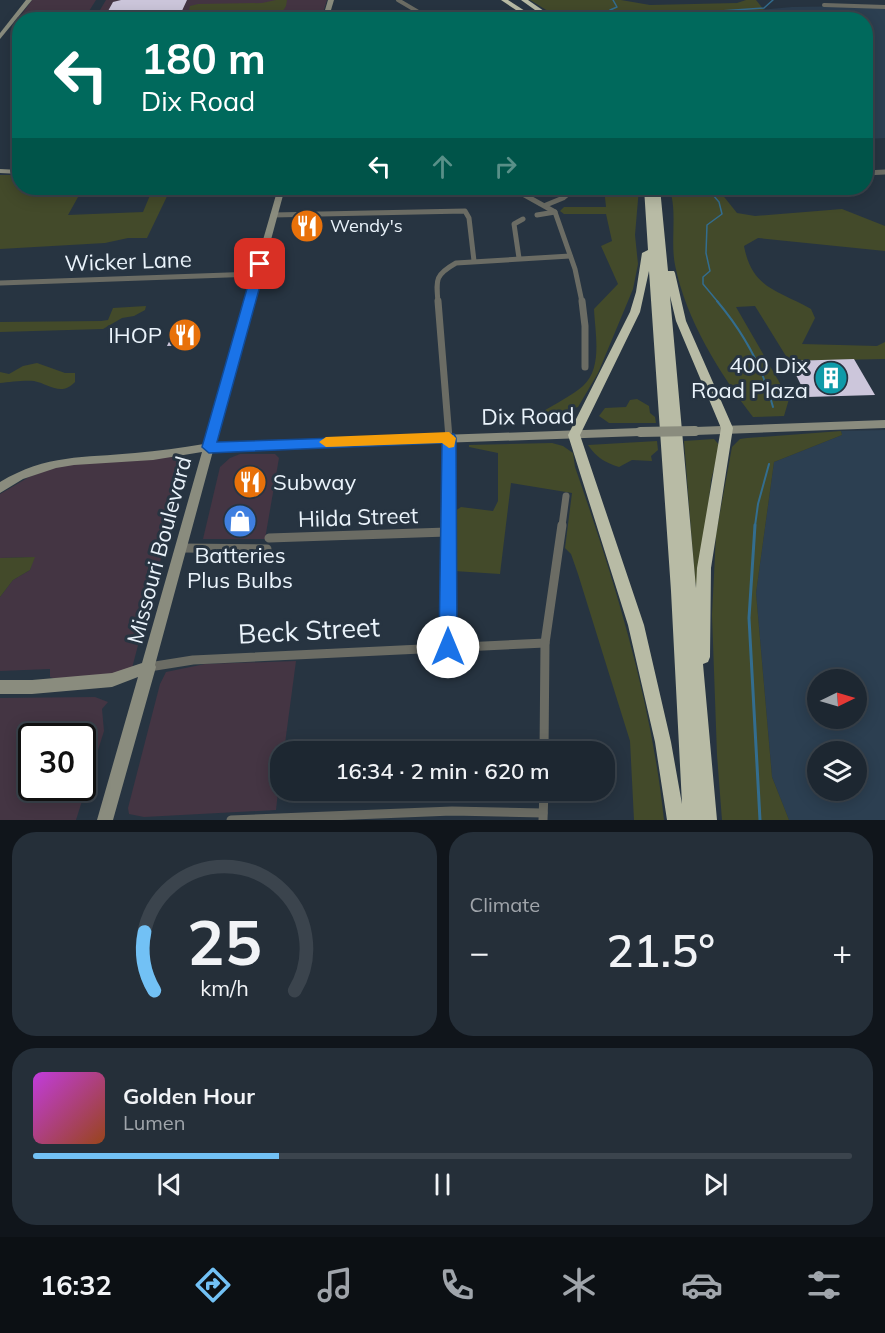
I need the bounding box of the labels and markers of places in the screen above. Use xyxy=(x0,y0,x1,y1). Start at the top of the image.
restaurant icon: Wendy's xyxy=(289,208,325,244)
place label: Wendy's xyxy=(330,214,403,237)
pin xyxy=(234,238,285,289)
restaurant icon: IHOP xyxy=(167,317,203,353)
place label: IHOP xyxy=(108,321,162,349)
place label: 400 Dix Road Plaza xyxy=(691,351,808,404)
building icon: 400 Dix Road Plaza xyxy=(813,360,849,396)
restaurant icon: Subway xyxy=(232,464,268,500)
place label: Subway xyxy=(273,468,356,496)
shop icon: Batteries Plus Bulbs xyxy=(222,503,258,539)
place label: Batteries Plus Bulbs xyxy=(187,541,293,594)

